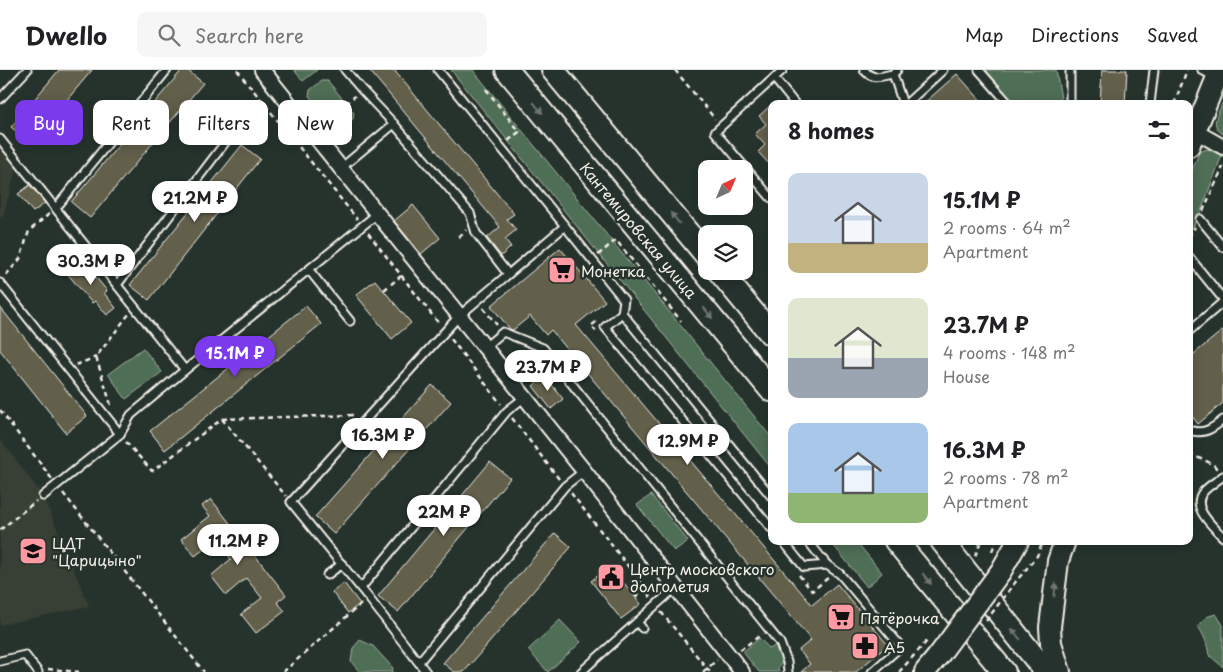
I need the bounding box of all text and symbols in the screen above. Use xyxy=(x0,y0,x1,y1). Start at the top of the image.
search box xyxy=(137,12,487,57)
text: Dwello xyxy=(25,17,107,53)
icon: search xyxy=(155,21,183,49)
text: Search here xyxy=(195,21,304,49)
text: Map xyxy=(965,21,1003,48)
text: Directions xyxy=(1031,21,1119,48)
text: Saved xyxy=(1147,21,1198,48)
chip: Buy xyxy=(15,100,83,145)
chip: Rent xyxy=(93,100,169,145)
chip: Filters xyxy=(179,100,268,145)
chip: New xyxy=(278,100,352,145)
one-way arrow xyxy=(532,101,543,114)
text: 8 homes xyxy=(788,114,874,146)
icon: filters xyxy=(1145,116,1173,144)
street label: Кантемировская улица xyxy=(575,157,703,304)
north arrow xyxy=(698,160,752,215)
map controls xyxy=(698,160,753,280)
pin: 21.2M ₽ xyxy=(149,180,241,223)
text: 15.1M ₽ xyxy=(943,183,1020,215)
text: 21.2M ₽ xyxy=(163,185,227,209)
icon: home xyxy=(828,193,888,253)
one-way arrow xyxy=(670,212,681,225)
text: 2 rooms · 64 m² xyxy=(943,215,1071,239)
button: layers xyxy=(698,225,753,280)
text: Apartment xyxy=(943,239,1028,263)
pin: 30.3M ₽ xyxy=(45,244,137,286)
text: 30.3M ₽ xyxy=(57,248,125,272)
supermarket icon: Монетка xyxy=(547,255,577,285)
place label: Монетка xyxy=(581,259,646,282)
one-way arrow xyxy=(703,307,714,320)
text: 23.7M ₽ xyxy=(943,308,1029,340)
icon: home xyxy=(828,318,888,378)
pin: 15.1M ₽ xyxy=(189,336,281,378)
text: 15.1M ₽ xyxy=(206,340,265,364)
text: 4 rooms · 148 m² xyxy=(943,340,1076,364)
pin: 23.7M ₽ xyxy=(502,350,594,392)
text: 23.7M ₽ xyxy=(515,354,581,378)
text: House xyxy=(943,364,990,388)
pin: 16.3M ₽ xyxy=(337,418,429,460)
text: 16.3M ₽ xyxy=(352,422,414,446)
pin: 12.9M ₽ xyxy=(642,424,734,466)
text: 12.9M ₽ xyxy=(658,428,718,452)
text: 16.3M ₽ xyxy=(943,433,1025,465)
icon: home xyxy=(828,443,888,503)
text: 2 rooms · 78 m² xyxy=(943,465,1069,489)
text: Apartment xyxy=(943,489,1028,513)
pin: 22M ₽ xyxy=(409,494,479,537)
text: 22M ₽ xyxy=(418,499,470,523)
pin: 11.2M ₽ xyxy=(192,524,284,566)
text: 11.2M ₽ xyxy=(208,528,268,552)
place label: ЦДТ "Царицыно" xyxy=(52,531,142,571)
school or university icon: ЦДТ "Царицыно" xyxy=(18,536,48,566)
place label: Центр московского долголетия xyxy=(630,557,775,597)
public building icon: Центр московского долголетия xyxy=(596,562,626,592)
one-way arrow xyxy=(921,573,932,585)
one-way arrow xyxy=(1051,582,1059,598)
supermarket icon: Пятёрочка xyxy=(826,602,856,632)
place label: Пятёрочка xyxy=(860,606,940,629)
one-way arrow xyxy=(1010,628,1021,641)
pharmacy icon: А5 xyxy=(850,631,880,661)
place label: А5 xyxy=(884,635,905,658)

